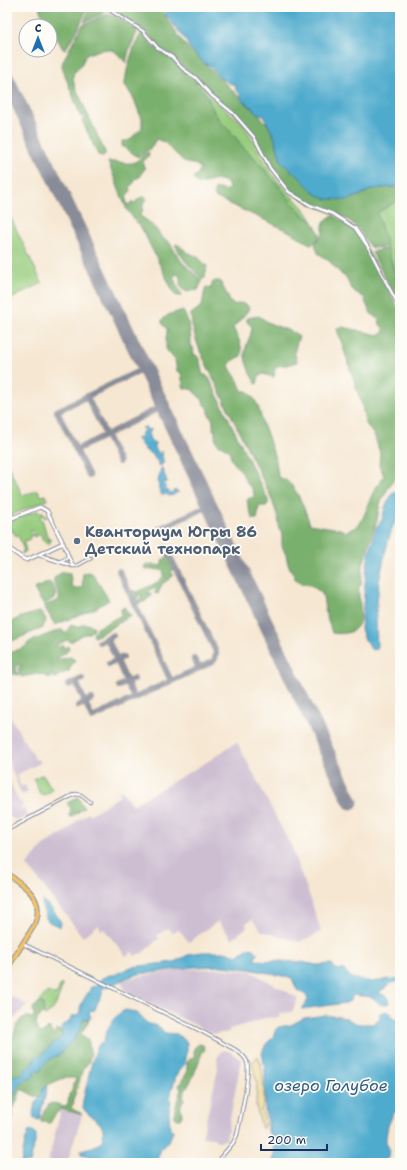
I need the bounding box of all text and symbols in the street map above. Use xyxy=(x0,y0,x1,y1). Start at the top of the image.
north arrow xyxy=(18,18,58,58)
text: С xyxy=(35,21,42,36)
place label: Кванториум Югры 86 Детский технопарк xyxy=(85,522,257,559)
marker: Кванториум Югры 86 Детский технопарк xyxy=(72,536,82,546)
water label: озеро Голубое xyxy=(274,1075,388,1096)
scale bar xyxy=(261,1126,327,1152)
text: 200 m xyxy=(267,1132,306,1148)

